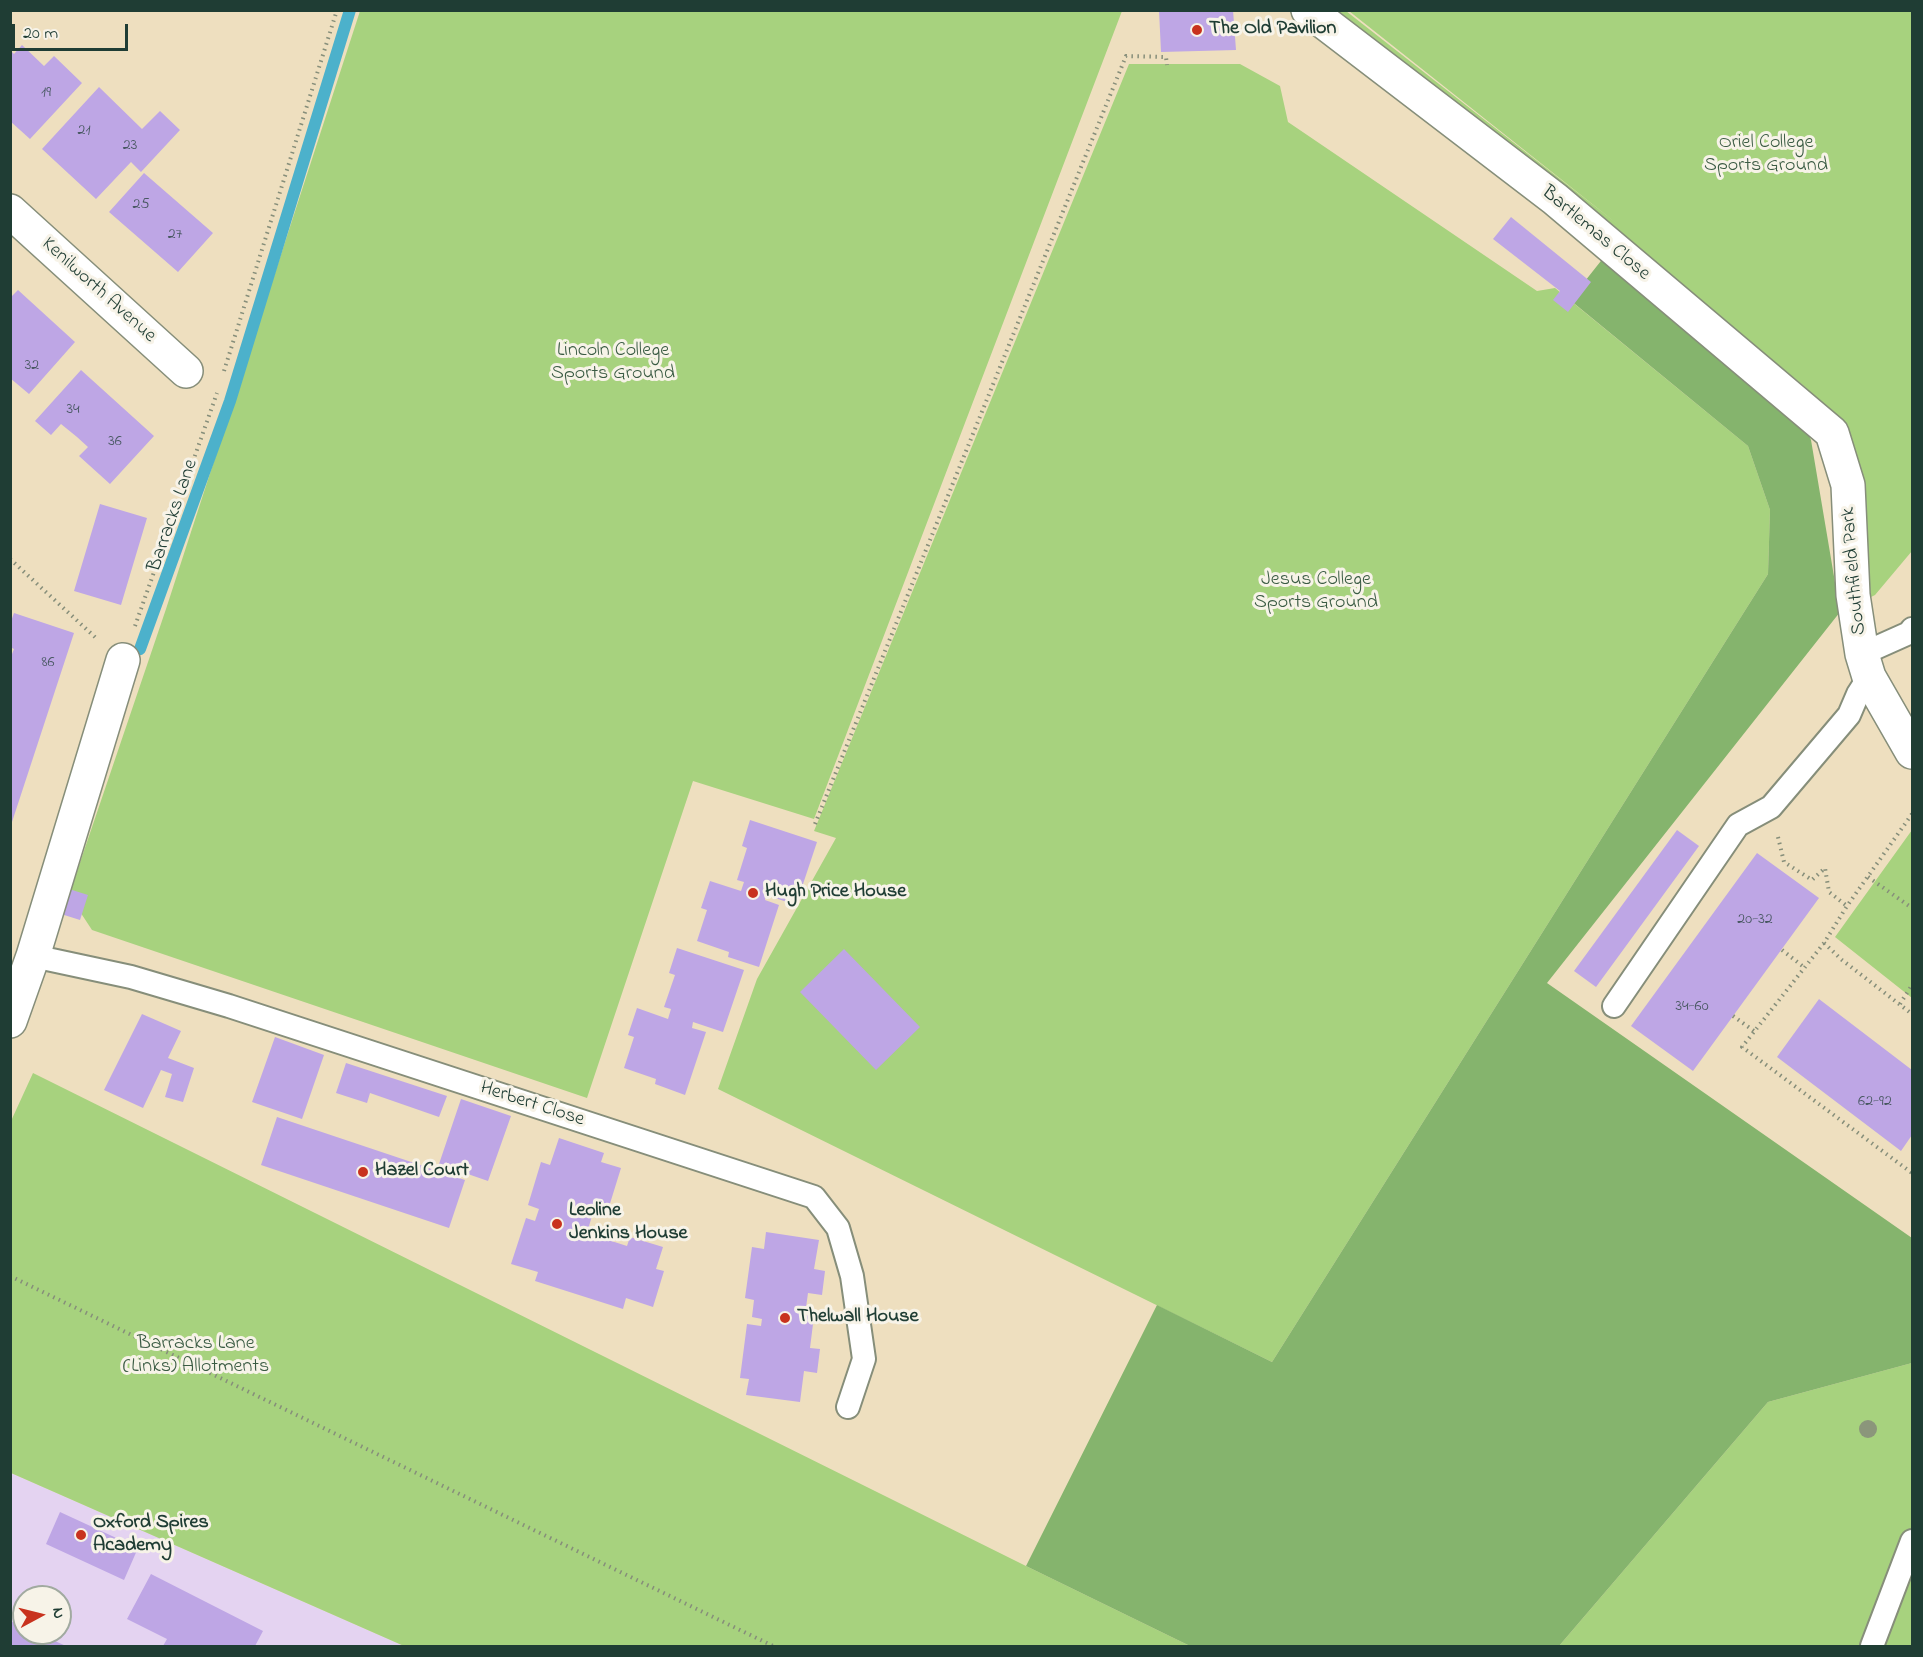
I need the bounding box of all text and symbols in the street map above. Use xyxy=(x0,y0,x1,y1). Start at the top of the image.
scale bar xyxy=(15,12,130,50)
place label: The Old Pavilion xyxy=(1209,18,1336,42)
text: 20 m xyxy=(23,21,58,47)
marker: The Old Pavilion xyxy=(1190,23,1204,37)
house number: 19 xyxy=(41,83,51,103)
house number: 21 xyxy=(77,121,91,141)
park label: Oriel College Sports Ground xyxy=(1704,132,1828,179)
house number: 23 xyxy=(123,136,137,156)
street label: Bartlemas Close xyxy=(1536,181,1654,287)
house number: 25 xyxy=(132,195,150,215)
house number: 27 xyxy=(168,225,182,245)
street label: Kenilworth Avenue xyxy=(36,233,160,349)
park label: Lincoln College Sports Ground xyxy=(551,340,675,387)
house number: 32 xyxy=(25,356,39,376)
house number: 34 xyxy=(66,400,80,420)
house number: 36 xyxy=(108,432,122,452)
street label: Barracks Lane xyxy=(144,457,204,575)
street label: Southfield Park xyxy=(1837,506,1873,636)
park label: Jesus College Sports Ground xyxy=(1254,569,1378,616)
house number: 86 xyxy=(41,653,55,673)
place label: Hugh Price House xyxy=(765,881,906,905)
marker: Hugh Price House xyxy=(746,886,760,900)
house number: 20-32 xyxy=(1737,910,1773,930)
house number: 34-60 xyxy=(1675,997,1709,1017)
street label: Herbert Close xyxy=(477,1077,587,1133)
house number: 62-92 xyxy=(1858,1092,1892,1112)
place label: Hazel Court xyxy=(375,1160,469,1184)
marker: Hazel Court xyxy=(356,1165,370,1179)
place label: Leoline Jenkins House xyxy=(569,1200,688,1247)
marker: Leoline Jenkins House xyxy=(550,1217,564,1231)
place label: Thelwall House xyxy=(797,1306,918,1330)
marker: Thelwall House xyxy=(778,1311,792,1325)
park label: Barracks Lane (Links) Allotments xyxy=(123,1333,269,1380)
place label: Oxford Spires Academy xyxy=(93,1512,209,1559)
marker: Oxford Spires Academy xyxy=(74,1528,88,1542)
north arrow xyxy=(12,1585,72,1645)
text: N xyxy=(45,1606,70,1620)

